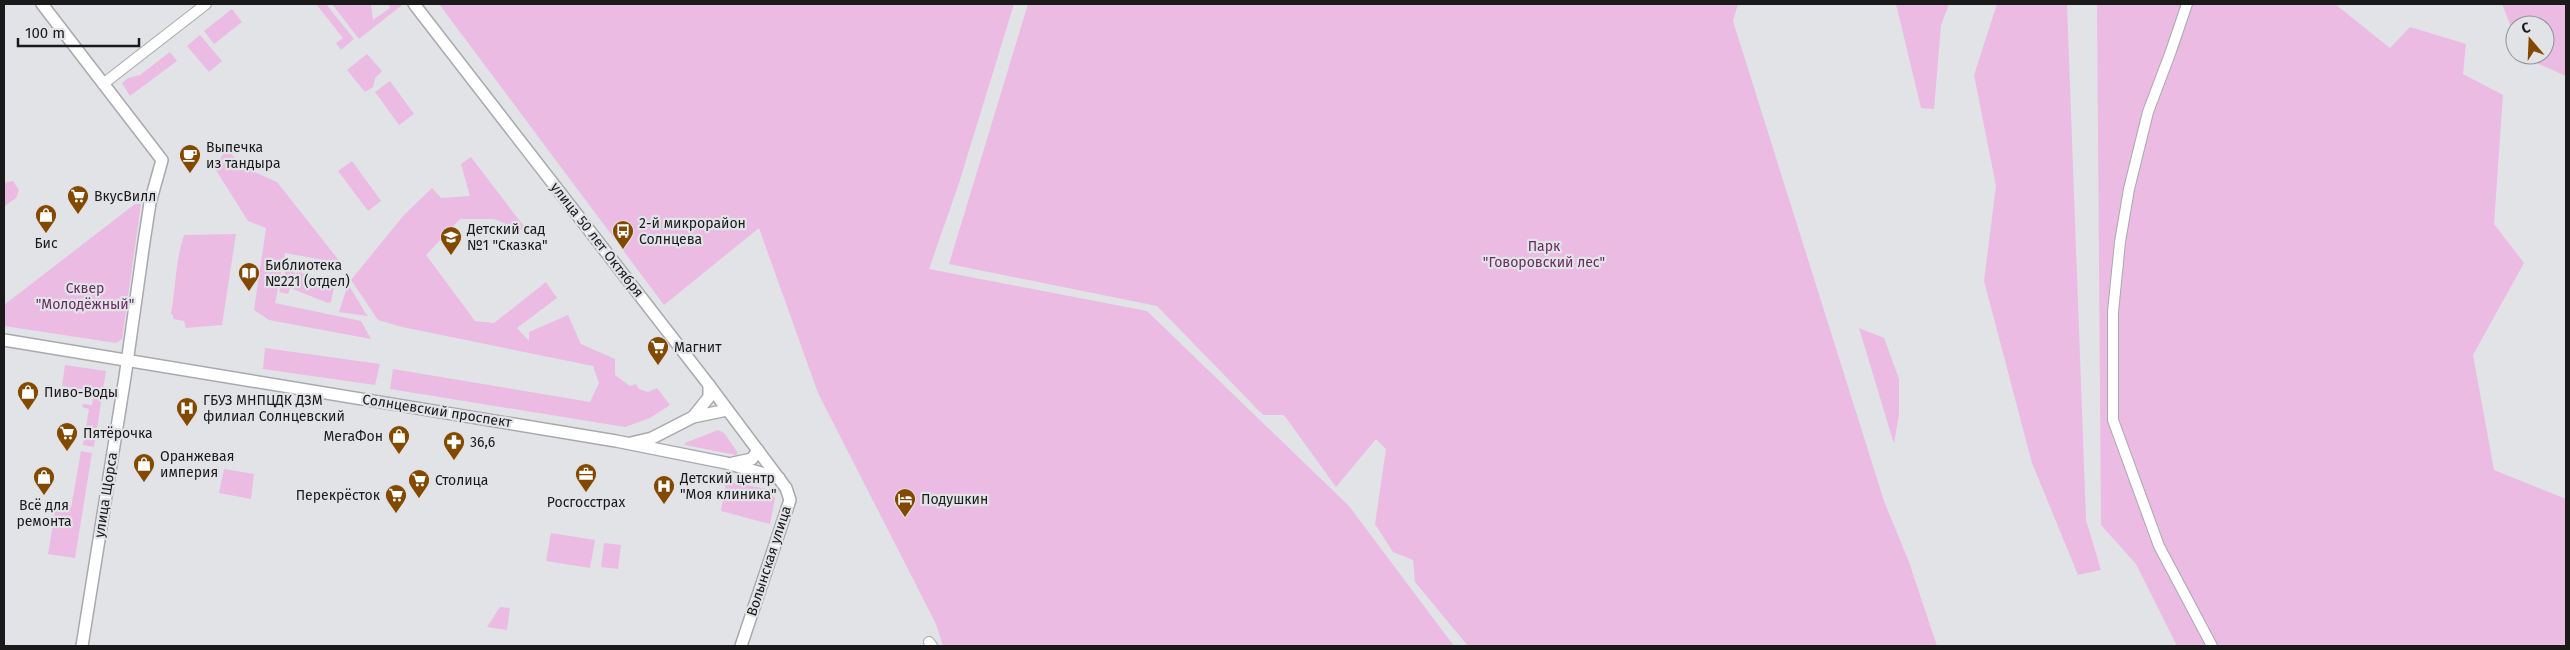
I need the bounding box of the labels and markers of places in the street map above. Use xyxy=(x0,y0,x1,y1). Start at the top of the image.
place label: Выпечка из тандыра xyxy=(206,139,281,172)
cafe icon: Выпечка из тандыра xyxy=(178,143,202,174)
supermarket icon: ВкусВилл xyxy=(66,184,90,215)
place label: ВкусВилл xyxy=(94,188,156,205)
shop icon: Бис xyxy=(34,203,58,234)
place label: 2-й микрорайон Солнцева xyxy=(639,215,746,248)
bus stop icon: 2-й микрорайон Солнцева xyxy=(611,219,635,250)
place label: Детский сад №1 "Сказка" xyxy=(466,221,548,254)
school or university icon: Детский сад №1 "Сказка" xyxy=(439,225,463,256)
place label: Бис xyxy=(34,235,58,252)
place label: Библиотека №221 (отдел) xyxy=(265,257,350,290)
library icon: Библиотека №221 (отдел) xyxy=(237,261,261,292)
supermarket icon: Магнит xyxy=(646,335,670,366)
place label: Магнит xyxy=(674,339,722,356)
shop icon: Пиво-Воды xyxy=(16,380,40,411)
place label: Пиво-Воды xyxy=(44,384,118,401)
place label: ГБУЗ МНПЦДК ДЗМ филиал Солнцевский xyxy=(203,392,345,425)
hospital icon: ГБУЗ МНПЦДК ДЗМ филиал Солнцевский xyxy=(175,396,199,427)
supermarket icon: Пятёрочка xyxy=(55,421,79,452)
shop icon: МегаФон xyxy=(387,424,411,455)
place label: Пятёрочка xyxy=(83,425,153,442)
place label: МегаФон xyxy=(323,428,383,445)
pharmacy icon: 36,6 xyxy=(442,430,466,461)
place label: 36,6 xyxy=(470,434,495,451)
place label: Оранжевая империя xyxy=(160,448,234,481)
shop icon: Оранжевая империя xyxy=(132,452,156,483)
office icon: Росгосстрах xyxy=(574,462,598,493)
shop icon: Всё для ремонта xyxy=(32,465,56,496)
supermarket icon: Столица xyxy=(407,468,431,499)
place label: Детский центр "Моя клиника" xyxy=(679,470,777,503)
place label: Столица xyxy=(435,472,488,489)
hospital icon: Детский центр "Моя клиника" xyxy=(652,474,676,505)
supermarket icon: Перекрёсток xyxy=(384,483,408,514)
place label: Перекрёсток xyxy=(296,487,381,504)
hotel icon: Подушкин xyxy=(893,487,917,518)
place label: Подушкин xyxy=(921,491,988,508)
place label: Росгосстрах xyxy=(547,494,625,511)
place label: Всё для ремонта xyxy=(16,497,72,530)

